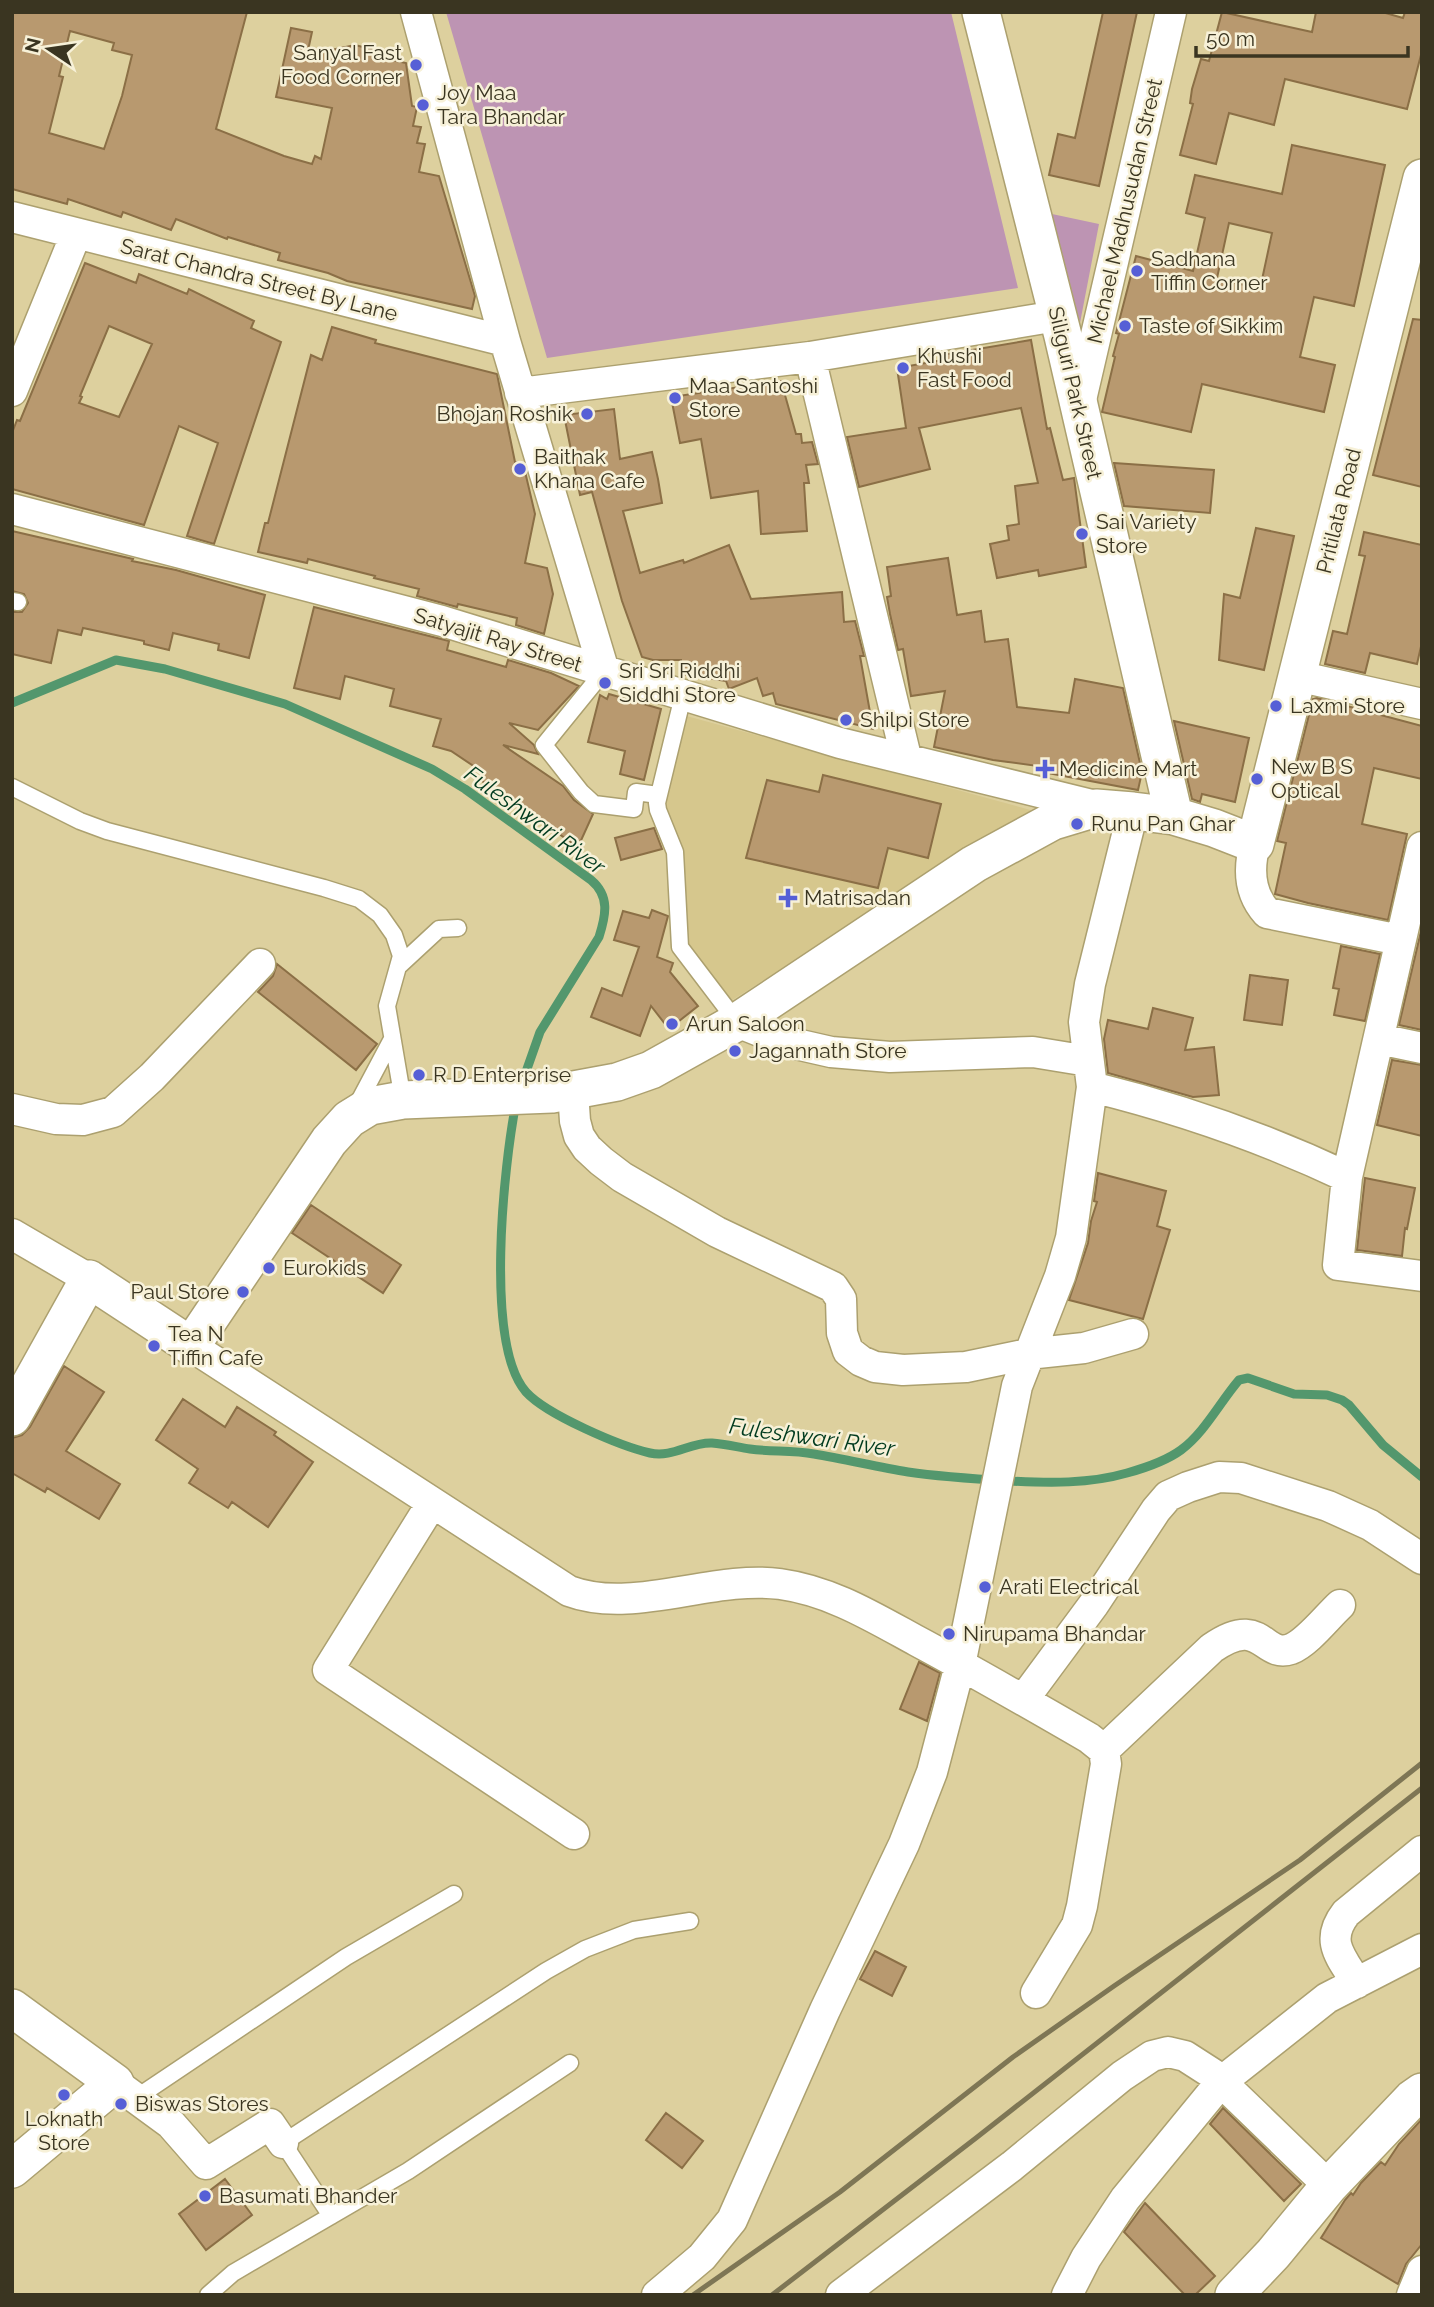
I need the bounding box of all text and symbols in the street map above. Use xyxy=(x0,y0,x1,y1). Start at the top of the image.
north arrow xyxy=(14,14,84,84)
scale bar xyxy=(1196,14,1408,58)
text: 50 m xyxy=(1206,26,1255,51)
text: N xyxy=(20,36,45,55)
place label: Sanyal Fast Food Corner xyxy=(281,40,403,89)
marker: Sanyal Fast Food Corner xyxy=(408,57,424,73)
street label: Michael Madhusudan Street xyxy=(1082,76,1167,346)
place label: Joy Maa Tara Bhandar xyxy=(437,80,566,129)
marker: Joy Maa Tara Bhandar xyxy=(415,97,431,113)
street label: Sarat Chandra Street By Lane xyxy=(118,233,400,326)
place label: Sadhana Tiffin Corner xyxy=(1151,246,1268,295)
marker: Sadhana Tiffin Corner xyxy=(1129,263,1145,279)
street label: Siliguri Park Street xyxy=(1043,304,1108,482)
place label: Taste of Sikkim xyxy=(1139,313,1283,338)
marker: Taste of Sikkim xyxy=(1117,318,1133,334)
place label: Khushi Fast Food xyxy=(917,343,1012,392)
marker: Khushi Fast Food xyxy=(895,360,911,376)
place label: Maa Santoshi Store xyxy=(689,373,818,422)
marker: Maa Santoshi Store xyxy=(667,390,683,406)
place label: Bhojan Roshik xyxy=(437,401,573,426)
marker: Bhojan Roshik xyxy=(579,406,595,422)
place label: Baithak Khana Cafe xyxy=(534,444,645,493)
street label: Pritilata Road xyxy=(1311,446,1366,576)
marker: Baithak Khana Cafe xyxy=(512,461,528,477)
place label: Sai Variety Store xyxy=(1096,509,1197,558)
marker: Sai Variety Store xyxy=(1074,526,1090,542)
street label: Satyajit Ray Street xyxy=(411,602,585,677)
place label: Sri Sri Riddhi Siddhi Store xyxy=(619,658,740,707)
marker: Sri Sri Riddhi Siddhi Store xyxy=(597,675,613,691)
place label: Laxmi Store xyxy=(1290,693,1405,718)
marker: Laxmi Store xyxy=(1268,698,1284,714)
place label: Shilpi Store xyxy=(860,707,969,732)
marker: Shilpi Store xyxy=(838,712,854,728)
place label: New B S Optical xyxy=(1271,754,1353,803)
place label: Medicine Mart xyxy=(1059,756,1197,781)
water label: Fuleshwari River xyxy=(460,760,612,880)
marker: Medicine Mart xyxy=(1037,761,1053,777)
marker: New B S Optical xyxy=(1249,771,1265,787)
place label: Runu Pan Ghar xyxy=(1091,811,1236,836)
marker: Runu Pan Ghar xyxy=(1069,816,1085,832)
place label: Matrisadan xyxy=(804,885,911,910)
marker: Matrisadan xyxy=(778,888,798,908)
place label: Arun Saloon xyxy=(686,1011,805,1036)
marker: Arun Saloon xyxy=(664,1016,680,1032)
place label: Jagannath Store xyxy=(749,1038,907,1063)
marker: Jagannath Store xyxy=(727,1043,743,1059)
place label: R D Enterprise xyxy=(433,1062,571,1087)
marker: R D Enterprise xyxy=(411,1067,427,1083)
place label: Eurokids xyxy=(283,1255,366,1280)
marker: Eurokids xyxy=(261,1260,277,1276)
place label: Paul Store xyxy=(130,1279,229,1304)
marker: Paul Store xyxy=(235,1284,251,1300)
place label: Tea N Tiffin Cafe xyxy=(168,1321,263,1370)
marker: Tea N Tiffin Cafe xyxy=(146,1338,162,1354)
water label: Fuleshwari River xyxy=(727,1412,898,1462)
place label: Arati Electrical xyxy=(999,1574,1139,1599)
marker: Arati Electrical xyxy=(977,1579,993,1595)
place label: Nirupama Bhandar xyxy=(963,1621,1147,1646)
marker: Nirupama Bhandar xyxy=(941,1626,957,1642)
marker: Loknath Store xyxy=(56,2087,72,2103)
place label: Biswas Stores xyxy=(135,2091,269,2116)
marker: Biswas Stores xyxy=(113,2096,129,2112)
place label: Loknath Store xyxy=(25,2106,103,2155)
place label: Basumati Bhander xyxy=(219,2183,398,2208)
marker: Basumati Bhander xyxy=(197,2188,213,2204)

